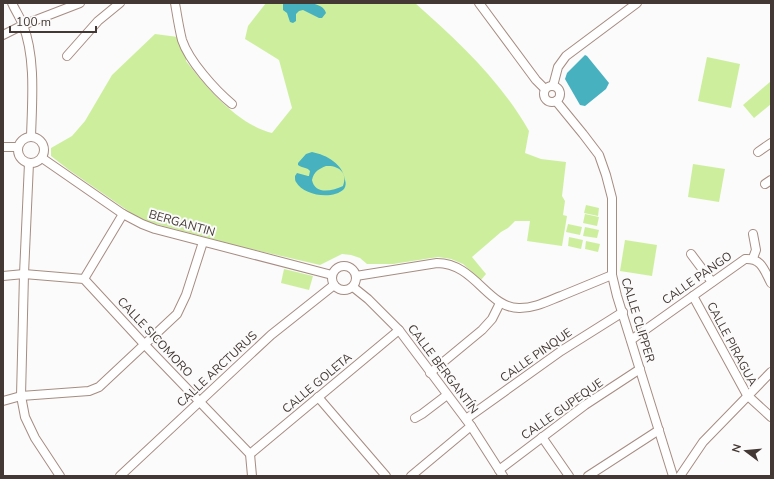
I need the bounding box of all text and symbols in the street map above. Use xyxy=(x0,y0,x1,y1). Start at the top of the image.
scale bar xyxy=(10,8,96,34)
text: 100 m xyxy=(16,14,51,30)
street label: BERGANTIN xyxy=(147,206,217,240)
street label: CALLE PANGO xyxy=(659,248,735,308)
street label: CALLE CLIPPER xyxy=(618,276,658,364)
street label: CALLE SICOMORO xyxy=(114,294,196,380)
street label: CALLE PIRAGUA xyxy=(703,299,761,389)
street label: CALLE BERGANTÍN xyxy=(404,321,482,417)
street label: CALLE PINQUE xyxy=(497,324,575,386)
street label: CALLE ARCTURUS xyxy=(173,328,261,410)
street label: CALLE GOLETA xyxy=(279,349,355,417)
street label: CALLE GUPEQUE xyxy=(518,375,606,443)
north arrow xyxy=(726,431,766,471)
text: N xyxy=(729,442,745,454)

